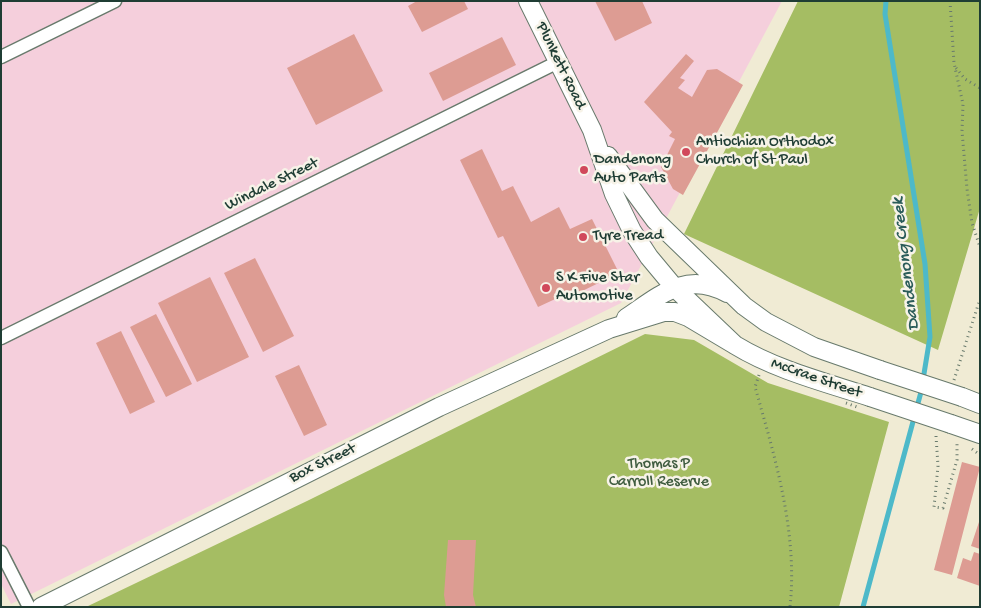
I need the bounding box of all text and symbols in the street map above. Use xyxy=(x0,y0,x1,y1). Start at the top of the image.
street label: Plunkett Road xyxy=(531,19,589,113)
place label: Antiochian Orthodox Church of St Paul xyxy=(696,133,834,171)
marker: Antiochian Orthodox Church of St Paul xyxy=(680,146,692,158)
place label: Dandenong Auto Parts xyxy=(594,151,671,189)
street label: Windale Street xyxy=(222,154,322,216)
marker: Dandenong Auto Parts xyxy=(578,164,590,176)
water label: Dandenong Creek xyxy=(888,196,926,332)
place label: Tyre Tread xyxy=(593,227,663,247)
marker: Tyre Tread xyxy=(577,231,589,243)
place label: S K Five Star Automotive xyxy=(556,269,639,307)
marker: S K Five Star Automotive xyxy=(540,282,552,294)
street label: McCrae Street xyxy=(768,355,864,403)
street label: Box Street xyxy=(287,440,359,488)
park label: Thomas P Carroll Reserve xyxy=(609,455,709,493)

